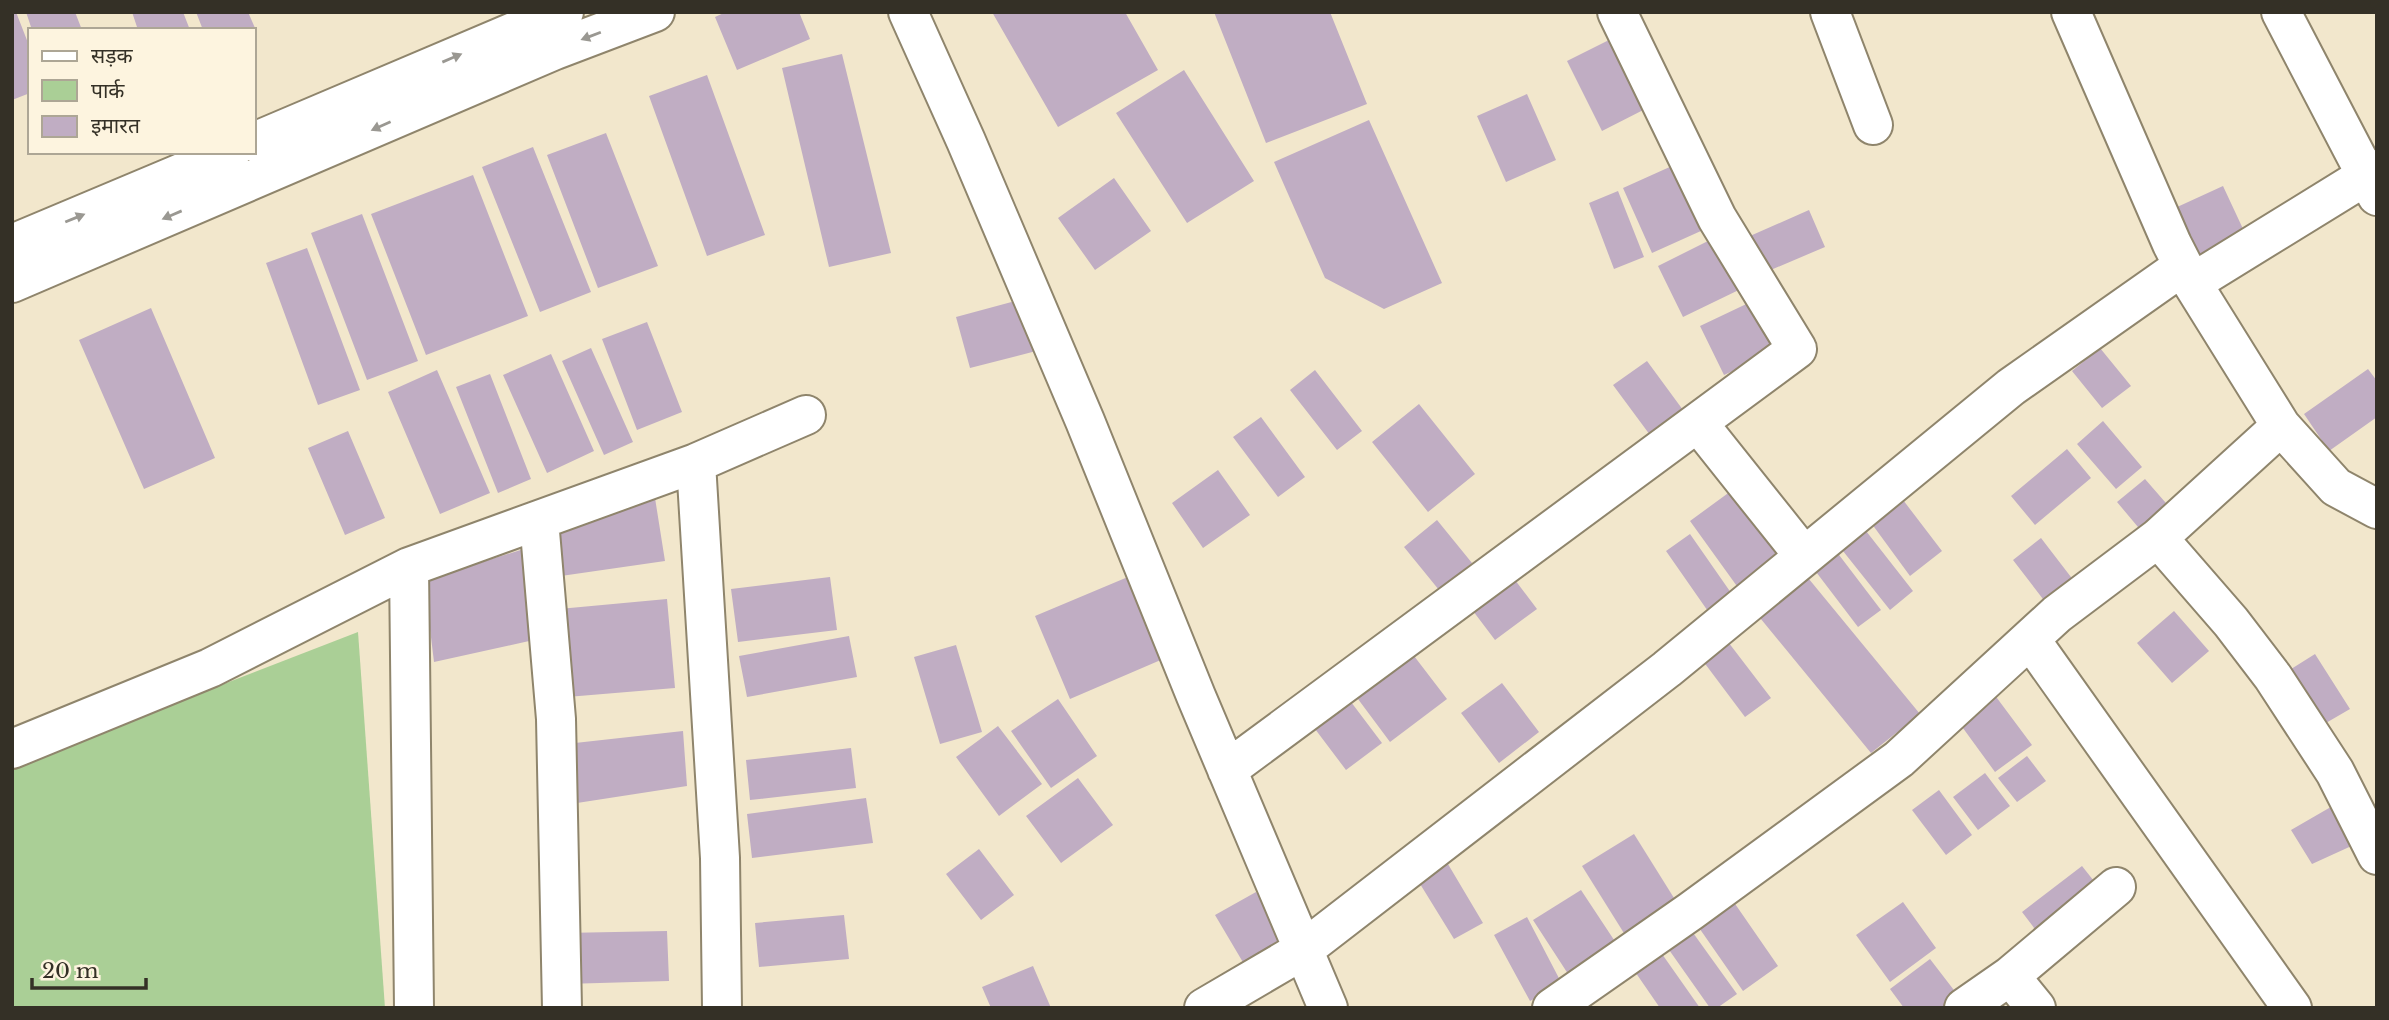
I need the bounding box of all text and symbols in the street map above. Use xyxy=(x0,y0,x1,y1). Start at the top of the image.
legend xyxy=(28,28,256,154)
one-way arrow xyxy=(580,31,601,42)
text: सड़क xyxy=(91,43,133,69)
one-way arrow xyxy=(441,52,462,63)
text: पार्क xyxy=(91,78,125,104)
text: इमारत xyxy=(91,113,141,139)
one-way arrow xyxy=(371,121,392,132)
one-way arrow xyxy=(162,210,183,221)
one-way arrow xyxy=(65,212,86,223)
scale bar xyxy=(32,946,145,990)
text: 20 m xyxy=(42,958,99,984)

